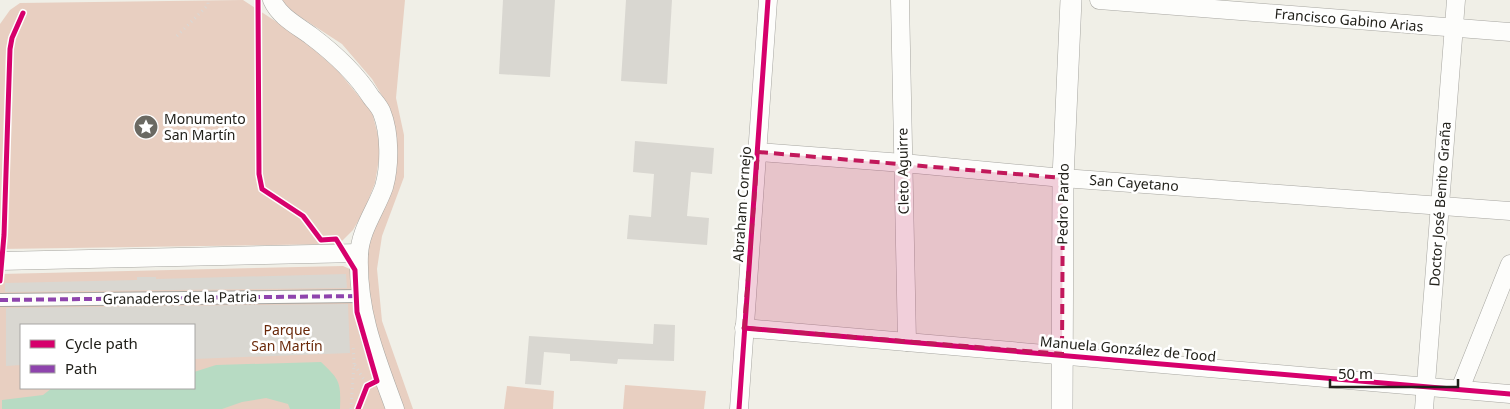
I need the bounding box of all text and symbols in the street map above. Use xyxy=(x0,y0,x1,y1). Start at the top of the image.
street label: Francisco Gabino Arias xyxy=(1274,4,1424,35)
place label: Monumento San Martín xyxy=(164,109,246,144)
place icon: Monumento San Martín xyxy=(133,114,159,140)
street label: Doctor José Benito Graña xyxy=(1424,121,1455,287)
street label: Cleto Aguirre xyxy=(892,127,913,214)
street label: Abraham Cornejo xyxy=(728,145,755,262)
street label: Pedro Pardo xyxy=(1052,163,1073,245)
street label: San Cayetano xyxy=(1089,170,1179,195)
street label: Granaderos de la Patria xyxy=(102,287,258,308)
park label: Parque San Martín xyxy=(251,320,323,355)
legend xyxy=(20,324,195,389)
street label: Manuela González de Tood xyxy=(1039,331,1217,366)
text: Cycle path xyxy=(65,333,138,353)
scale bar xyxy=(1330,356,1458,388)
text: Path xyxy=(65,358,97,378)
text: 50 m xyxy=(1338,363,1373,383)

